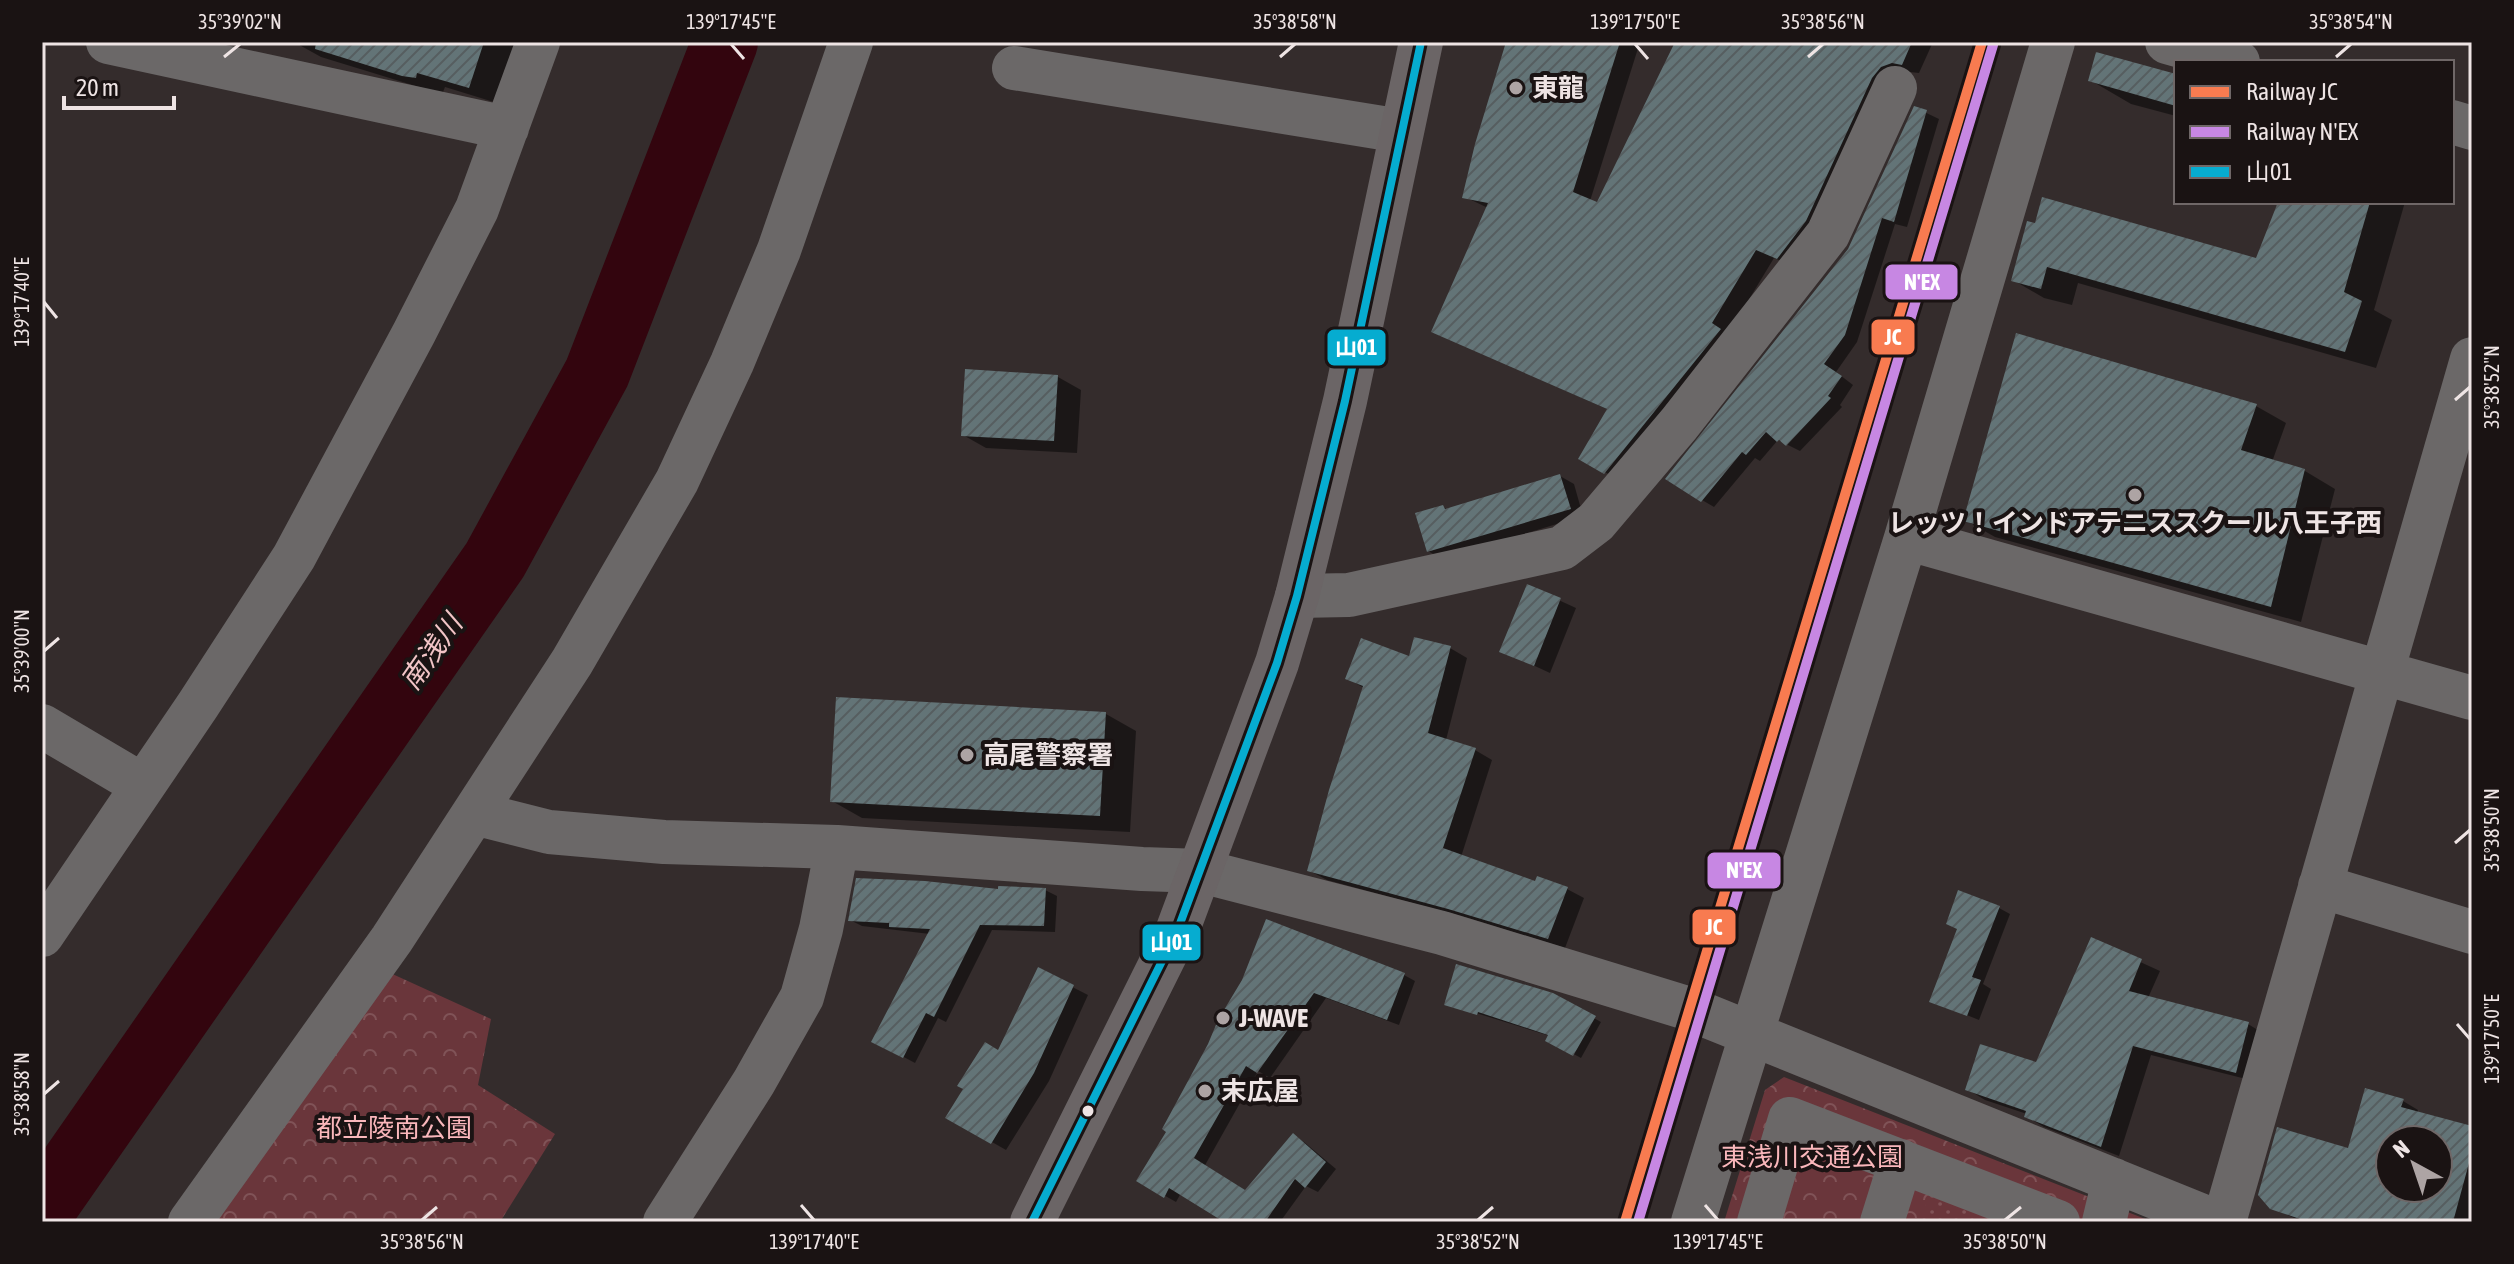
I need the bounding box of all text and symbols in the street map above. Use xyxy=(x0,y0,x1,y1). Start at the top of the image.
text: 35°39'02"N xyxy=(198,10,282,33)
text: 139°17'45"E xyxy=(686,10,776,33)
text: 35°38'58"N xyxy=(1253,10,1337,33)
text: 139°17'50"E xyxy=(1590,10,1680,33)
text: 35°38'56"N xyxy=(1781,10,1865,33)
text: 35°38'54"N xyxy=(2309,10,2393,33)
scale bar xyxy=(64,60,174,110)
legend xyxy=(2174,60,2454,204)
place label: 東龍 xyxy=(1532,73,1584,103)
text: 20 m xyxy=(76,74,119,101)
text: Railway JC xyxy=(2246,78,2338,105)
marker: 東龍 xyxy=(1507,79,1525,97)
text: Railway N'EX xyxy=(2246,118,2359,145)
text: 山01 xyxy=(2246,158,2293,185)
text: 139°17'40"E xyxy=(10,257,33,347)
line badge: N'EX xyxy=(1884,263,1959,301)
text: N'EX xyxy=(1904,269,1941,295)
line badge: JC xyxy=(1870,318,1916,356)
text: JC xyxy=(1884,324,1902,350)
line badge: 山01 xyxy=(1326,328,1387,367)
text: 山01 xyxy=(1335,334,1377,360)
text: 35°38'52"N xyxy=(2480,345,2503,429)
marker: レッツ！インドアテニススクール八王子西 xyxy=(2126,486,2144,504)
place label: レッツ！インドアテニススクール八王子西 xyxy=(1888,508,2382,538)
water label: 南浅川 xyxy=(394,606,470,696)
text: 35°39'00"N xyxy=(10,609,33,693)
place label: 高尾警察署 xyxy=(983,740,1113,770)
marker: 高尾警察署 xyxy=(958,746,976,764)
text: 35°38'50"N xyxy=(2480,788,2503,872)
line badge: N'EX xyxy=(1706,851,1782,890)
text: N'EX xyxy=(1726,857,1763,883)
line badge: JC xyxy=(1691,908,1737,946)
text: JC xyxy=(1705,914,1723,940)
line badge: 山01 xyxy=(1141,923,1202,962)
text: 山01 xyxy=(1150,929,1192,955)
text: 139°17'50"E xyxy=(2480,994,2503,1084)
place label: J-WAVE xyxy=(1238,1003,1308,1033)
marker: J-WAVE xyxy=(1214,1009,1232,1027)
text: 35°38'58"N xyxy=(10,1052,33,1136)
place label: 末広屋 xyxy=(1221,1076,1299,1106)
marker: 末広屋 xyxy=(1196,1082,1214,1100)
unlabelled marker xyxy=(1080,1103,1096,1119)
park label: 都立陵南公園 xyxy=(316,1113,472,1143)
north arrow xyxy=(2374,1124,2454,1204)
text: N xyxy=(2388,1135,2414,1163)
park label: 東浅川交通公園 xyxy=(1721,1142,1903,1172)
text: 35°38'56"N xyxy=(380,1230,464,1253)
text: 139°17'40"E xyxy=(769,1230,859,1253)
text: 35°38'52"N xyxy=(1436,1230,1520,1253)
text: 139°17'45"E xyxy=(1673,1230,1763,1253)
text: 35°38'50"N xyxy=(1963,1230,2047,1253)

